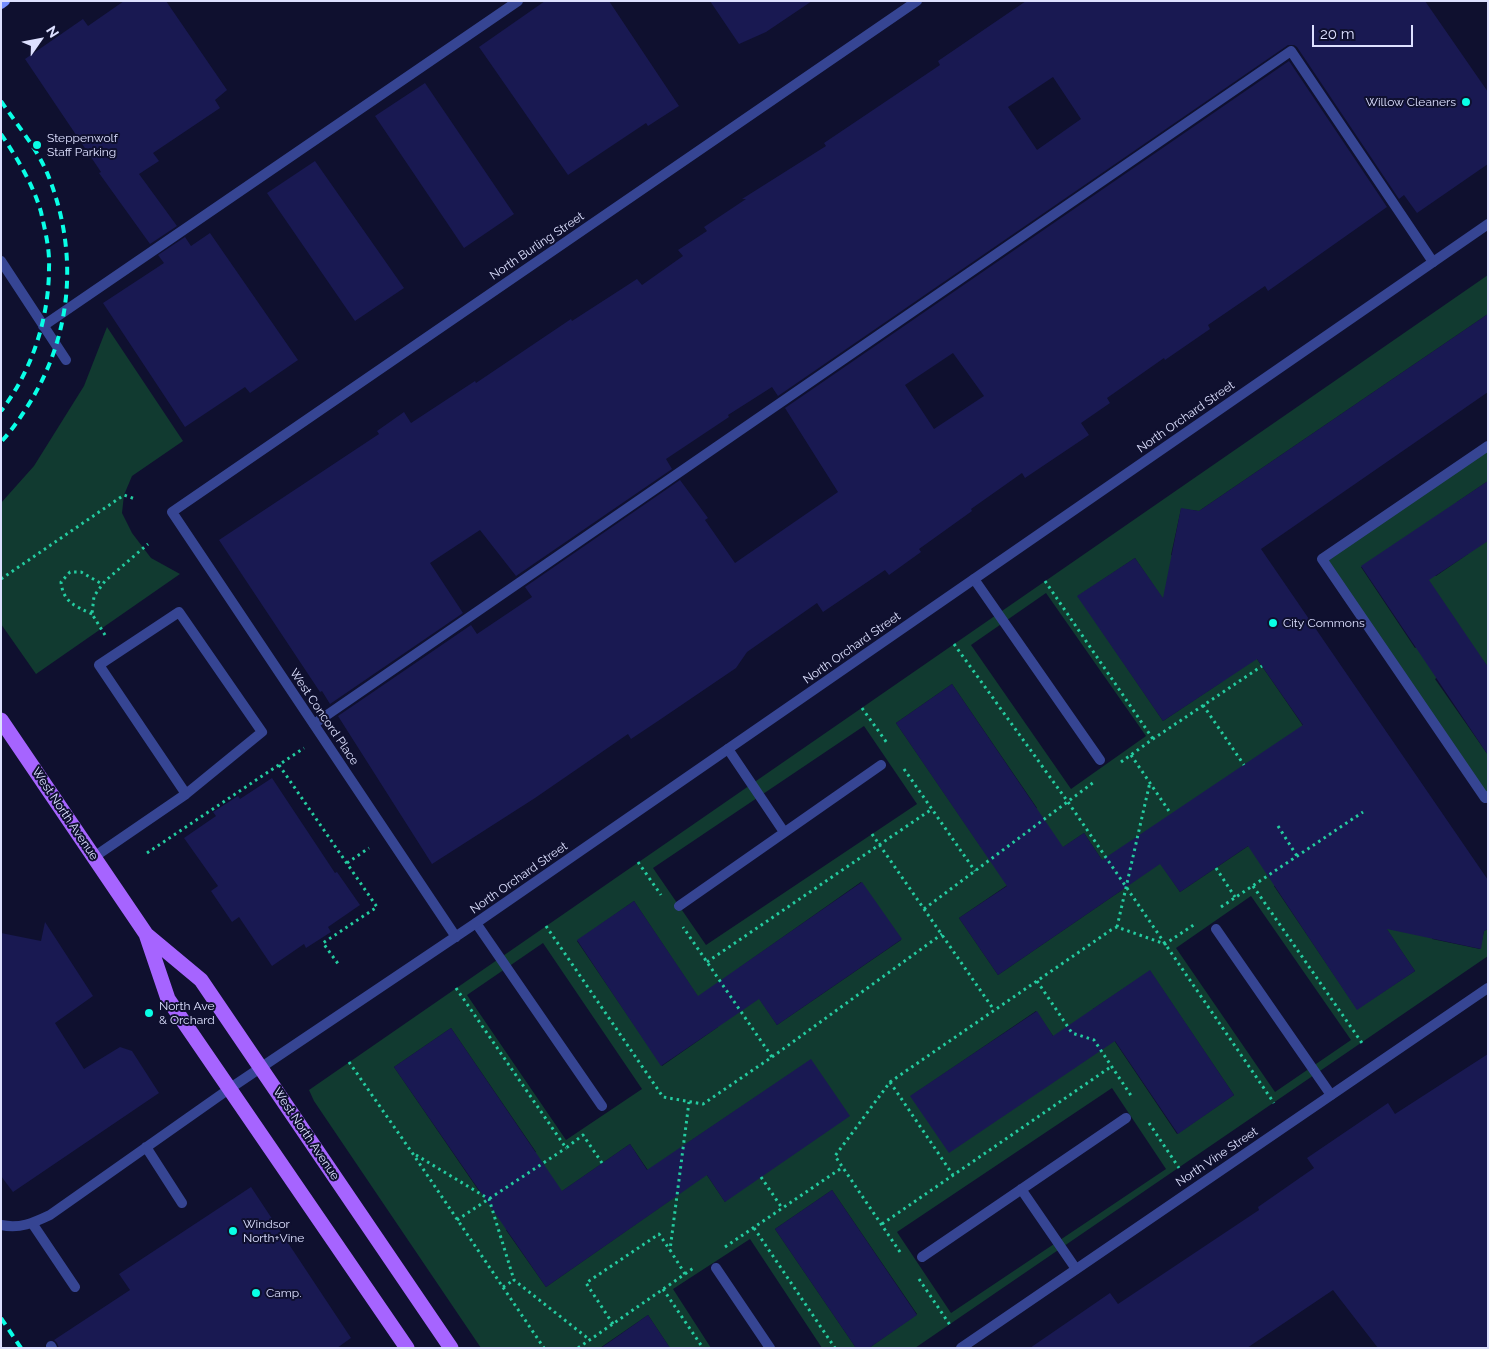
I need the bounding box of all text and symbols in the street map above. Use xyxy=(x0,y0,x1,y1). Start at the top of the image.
north arrow xyxy=(15,15,65,65)
scale bar xyxy=(1314,15,1415,47)
text: N xyxy=(43,23,62,41)
text: 20 m xyxy=(1320,25,1355,43)
place label: Willow Cleaners xyxy=(1365,95,1456,109)
marker: Willow Cleaners xyxy=(1460,96,1472,108)
place label: Steppenwolf Staff Parking xyxy=(47,131,118,159)
marker: Steppenwolf Staff Parking xyxy=(31,139,43,151)
street label: North Burling Street xyxy=(487,209,587,283)
street label: North Orchard Street xyxy=(1135,378,1237,456)
street label: North Orchard Street xyxy=(801,609,903,687)
place label: City Commons xyxy=(1283,616,1365,630)
marker: City Commons xyxy=(1267,617,1279,629)
street label: West Concord Place xyxy=(286,666,362,768)
street label: West North Avenue xyxy=(29,765,101,863)
street label: North Orchard Street xyxy=(468,839,570,917)
place label: North Ave & Orchard xyxy=(159,999,215,1027)
marker: North Ave & Orchard xyxy=(143,1007,155,1019)
street label: West North Avenue xyxy=(270,1085,342,1183)
street label: North Vine Street xyxy=(1173,1124,1261,1190)
place label: Windsor North+Vine xyxy=(243,1217,304,1245)
marker: Windsor North+Vine xyxy=(227,1225,239,1237)
place label: Camp. xyxy=(266,1286,301,1300)
marker: Camp. xyxy=(250,1287,262,1299)

